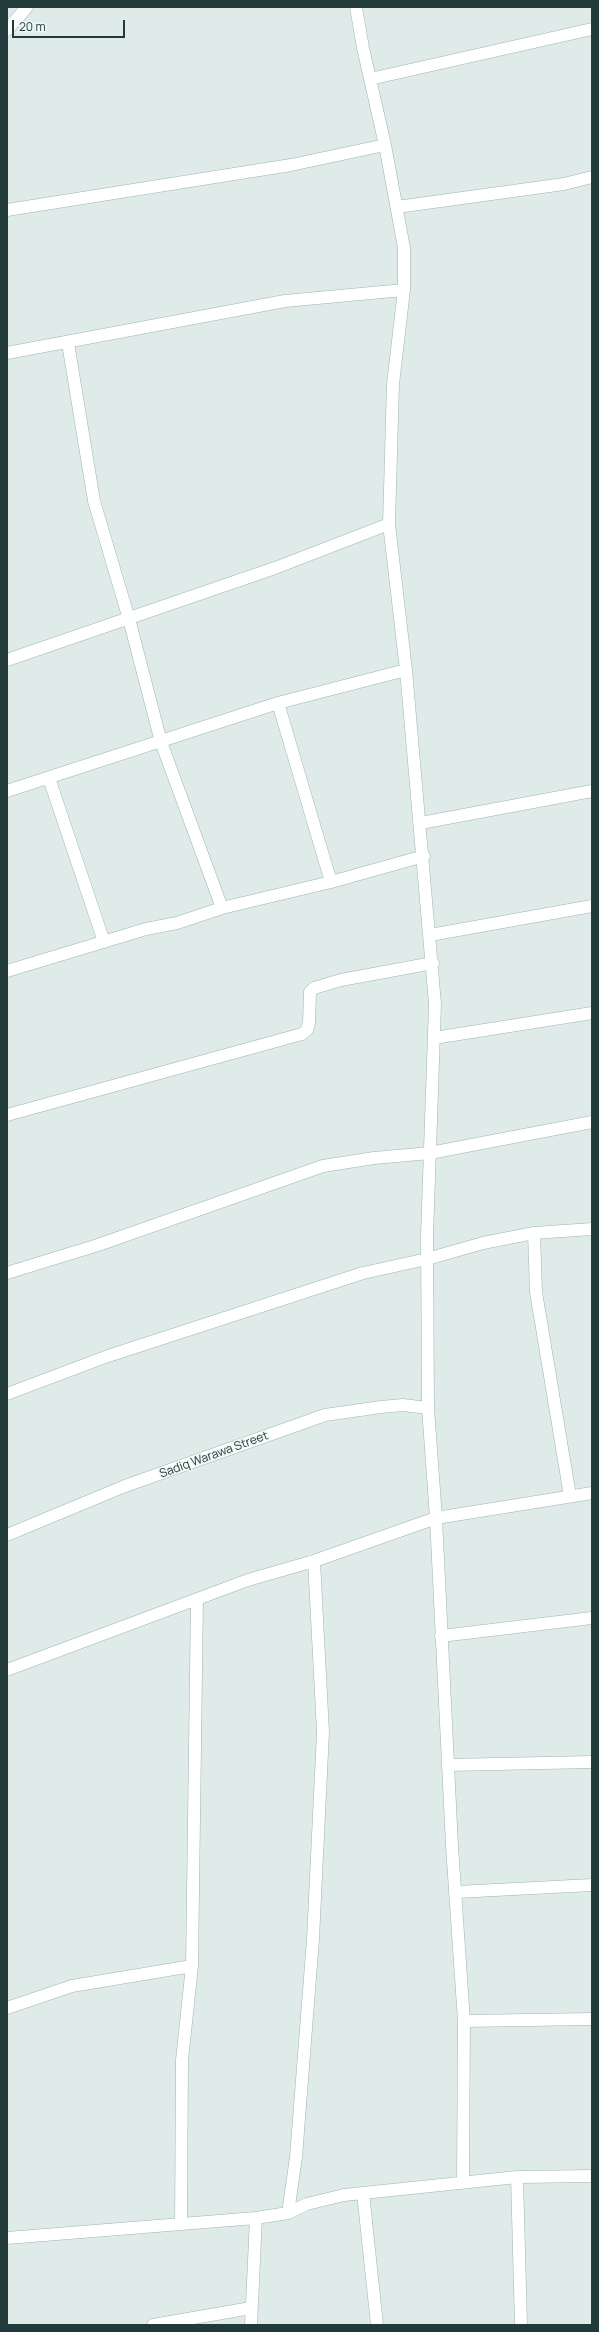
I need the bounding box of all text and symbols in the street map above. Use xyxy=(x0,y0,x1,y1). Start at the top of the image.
scale bar xyxy=(14,12,127,38)
text: 20 m xyxy=(19,18,46,35)
street label: Sadiq Warawa Street xyxy=(158,1429,270,1481)

